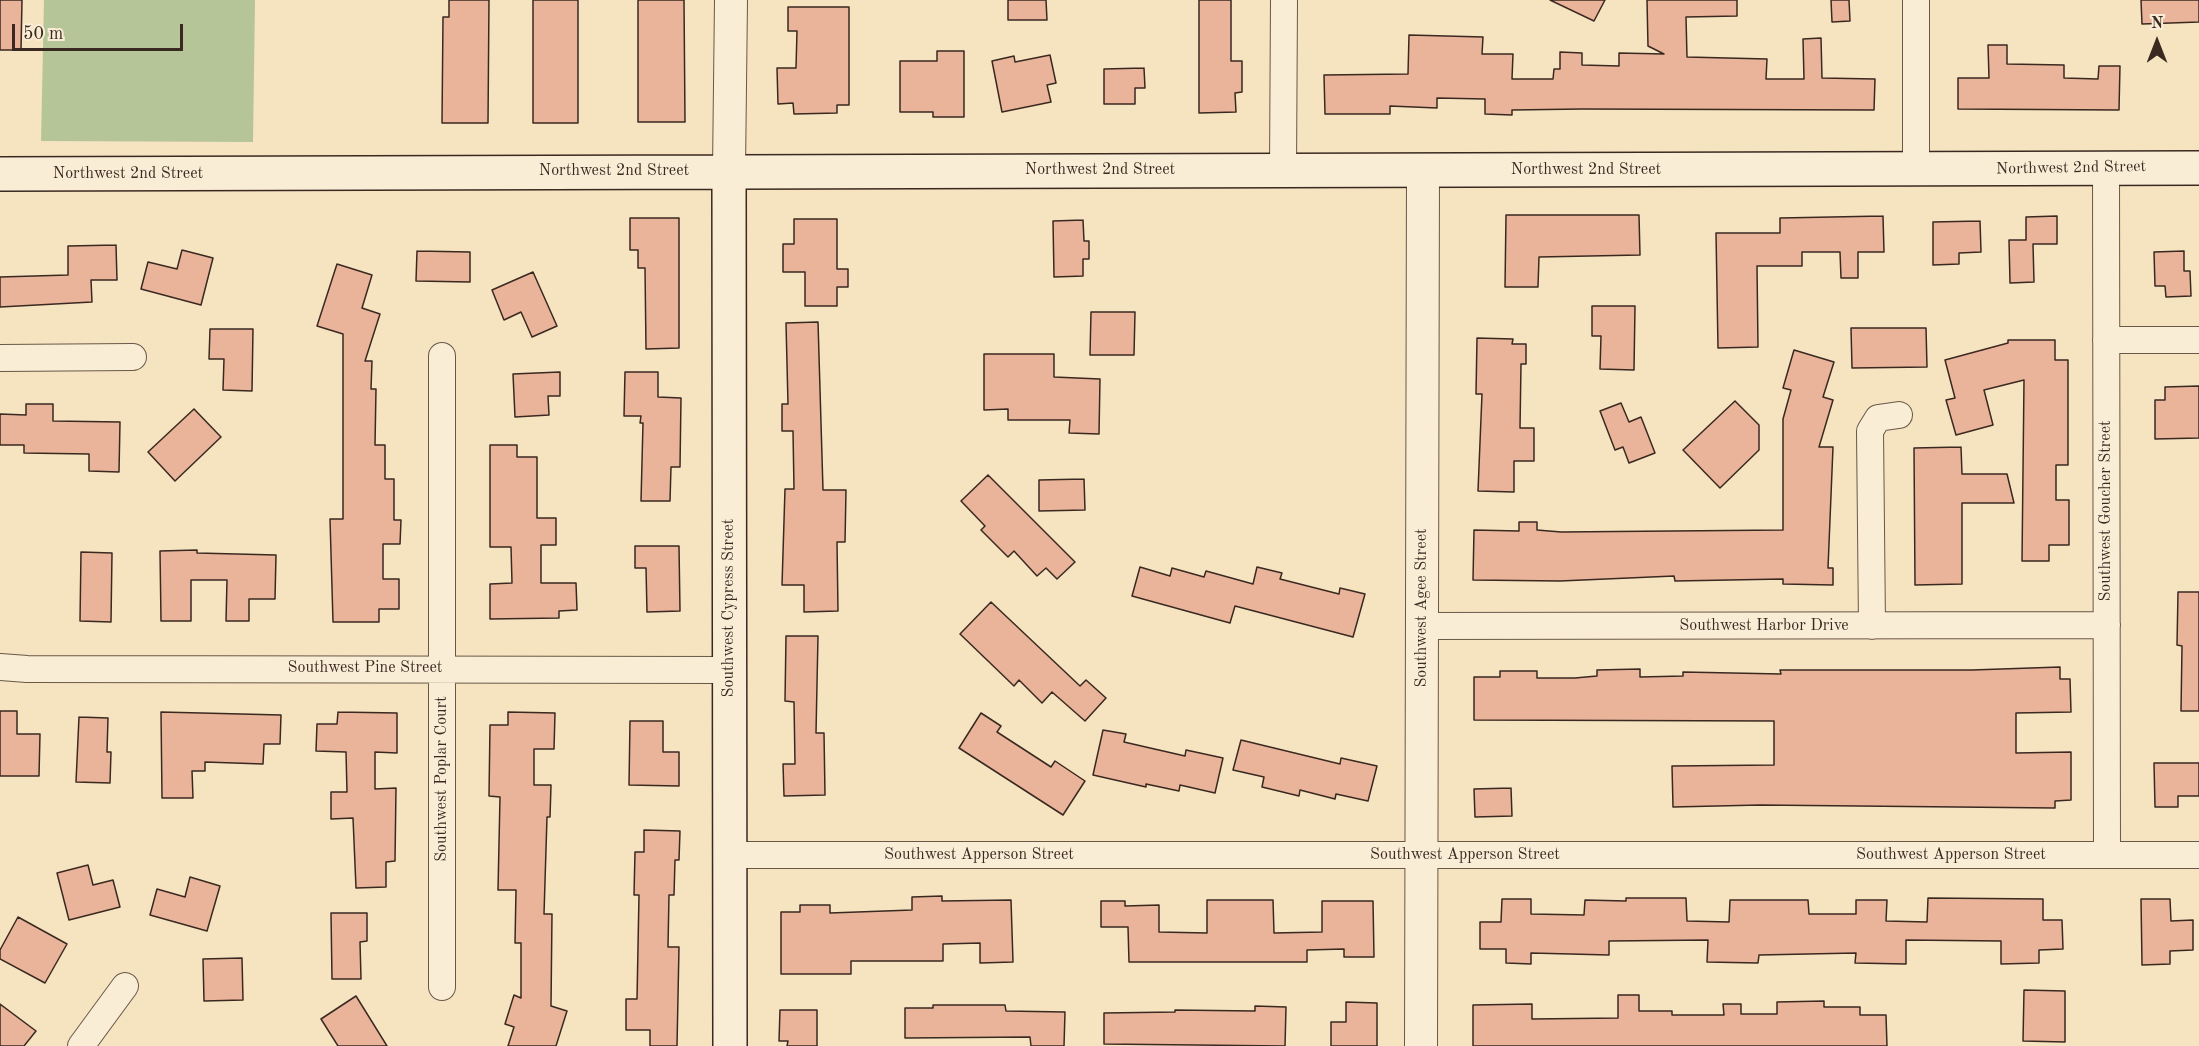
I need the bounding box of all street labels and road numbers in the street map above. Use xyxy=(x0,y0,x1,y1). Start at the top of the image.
street label: Northwest 2nd Street xyxy=(1996,157,2146,179)
street label: Northwest 2nd Street xyxy=(1025,160,1175,180)
street label: Northwest 2nd Street xyxy=(1511,160,1661,180)
street label: Northwest 2nd Street xyxy=(539,161,689,181)
street label: Northwest 2nd Street xyxy=(53,164,203,184)
street label: Southwest Goucher Street xyxy=(2096,420,2116,602)
street label: Southwest Cypress Street xyxy=(719,519,739,697)
street label: Southwest Agee Street xyxy=(1412,528,1432,688)
street label: Southwest Harbor Drive xyxy=(1679,616,1849,636)
street label: Southwest Pine Street xyxy=(288,658,442,678)
street label: Southwest Poplar Court xyxy=(432,696,452,862)
street label: Southwest Apperson Street xyxy=(884,845,1074,865)
street label: Southwest Apperson Street xyxy=(1370,845,1560,865)
street label: Southwest Apperson Street xyxy=(1856,845,2046,865)

